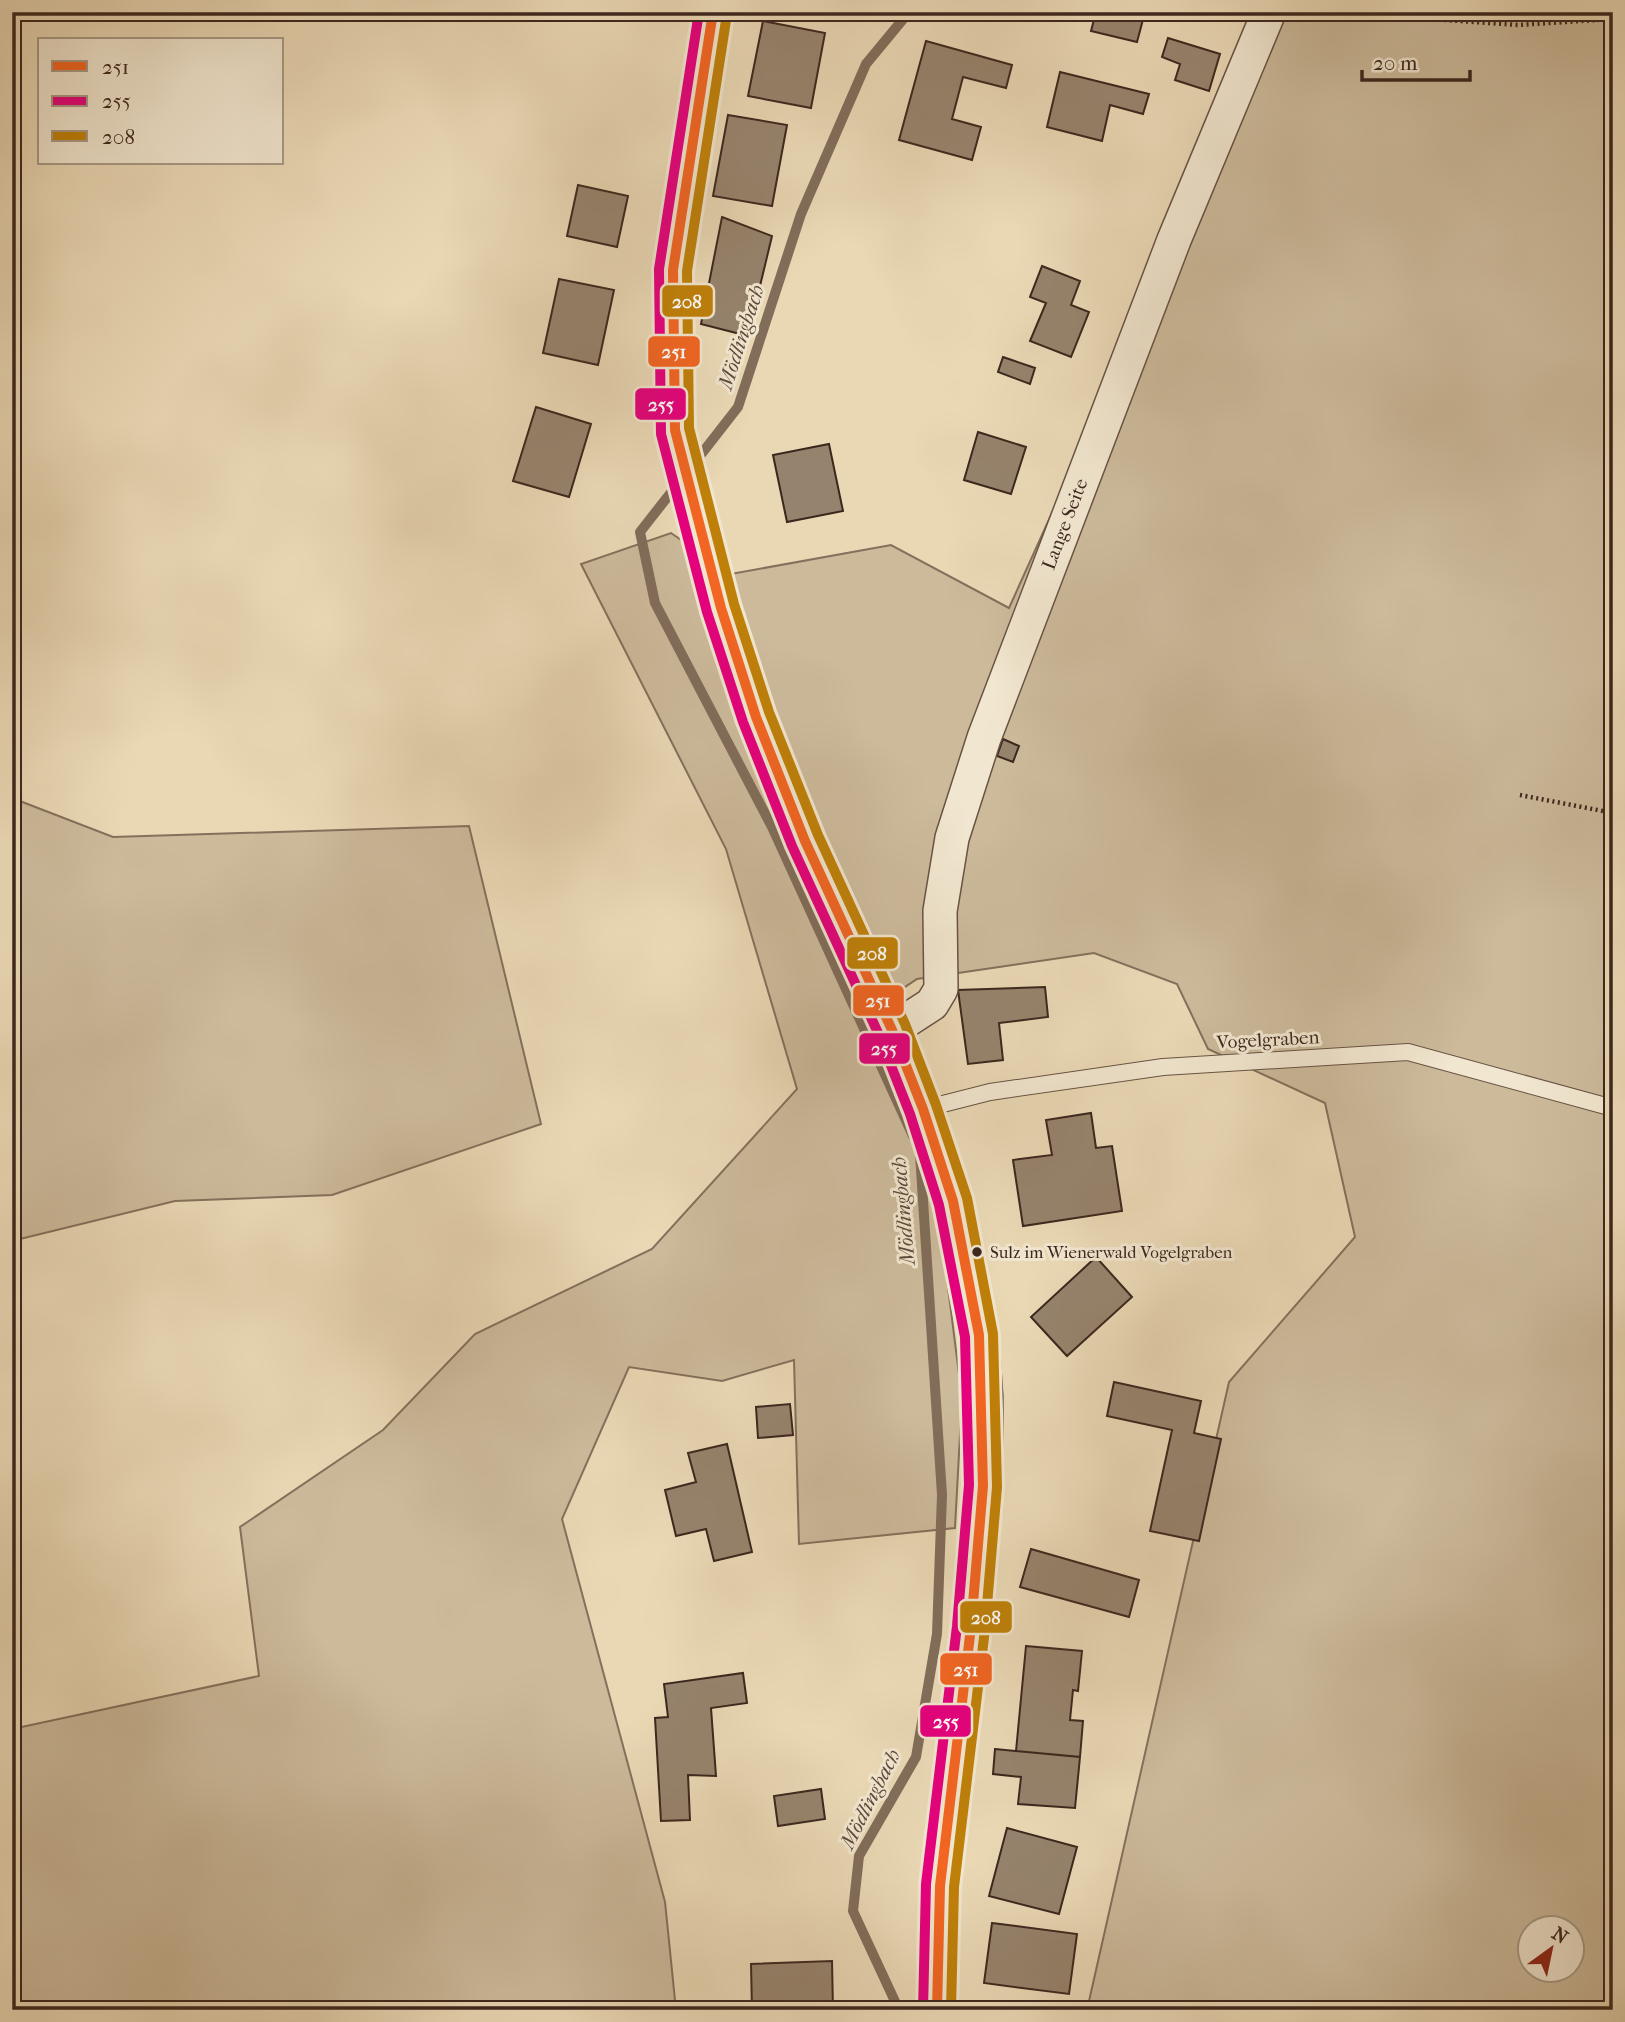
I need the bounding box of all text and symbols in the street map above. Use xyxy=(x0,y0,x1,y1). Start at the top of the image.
legend xyxy=(38,38,284,164)
scale bar xyxy=(1362,38,1471,82)
text: 20 m xyxy=(1373,51,1418,75)
text: 251 xyxy=(102,55,129,79)
text: 255 xyxy=(102,89,131,113)
text: 208 xyxy=(102,125,135,149)
water label: Mödlingbach xyxy=(712,282,769,394)
line badge: 208 xyxy=(661,284,714,318)
text: 208 xyxy=(672,291,702,313)
line badge: 251 xyxy=(647,335,701,368)
text: 251 xyxy=(662,341,686,363)
line badge: 255 xyxy=(634,387,687,421)
text: 255 xyxy=(648,394,674,416)
street label: Lange Seite xyxy=(1038,475,1092,573)
line badge: 208 xyxy=(846,936,899,970)
text: 208 xyxy=(857,943,887,965)
line badge: 251 xyxy=(852,984,905,1017)
text: 251 xyxy=(866,990,890,1012)
street label: Vogelgraben xyxy=(1215,1026,1320,1054)
line badge: 255 xyxy=(858,1032,911,1065)
text: 255 xyxy=(871,1038,897,1060)
water label: Mödlingbach xyxy=(886,1156,920,1268)
place label: Sulz im Wienerwald Vogelgraben xyxy=(990,1242,1233,1262)
marker: Sulz im Wienerwald Vogelgraben xyxy=(970,1245,984,1259)
line badge: 208 xyxy=(959,1600,1013,1634)
text: 208 xyxy=(971,1607,1001,1629)
line badge: 251 xyxy=(939,1652,993,1686)
text: 251 xyxy=(954,1659,978,1681)
line badge: 255 xyxy=(919,1704,972,1738)
text: 255 xyxy=(933,1711,959,1733)
water label: Mödlingbach xyxy=(834,1745,905,1855)
north arrow xyxy=(1516,1913,1586,1983)
text: N xyxy=(1548,1922,1572,1949)

